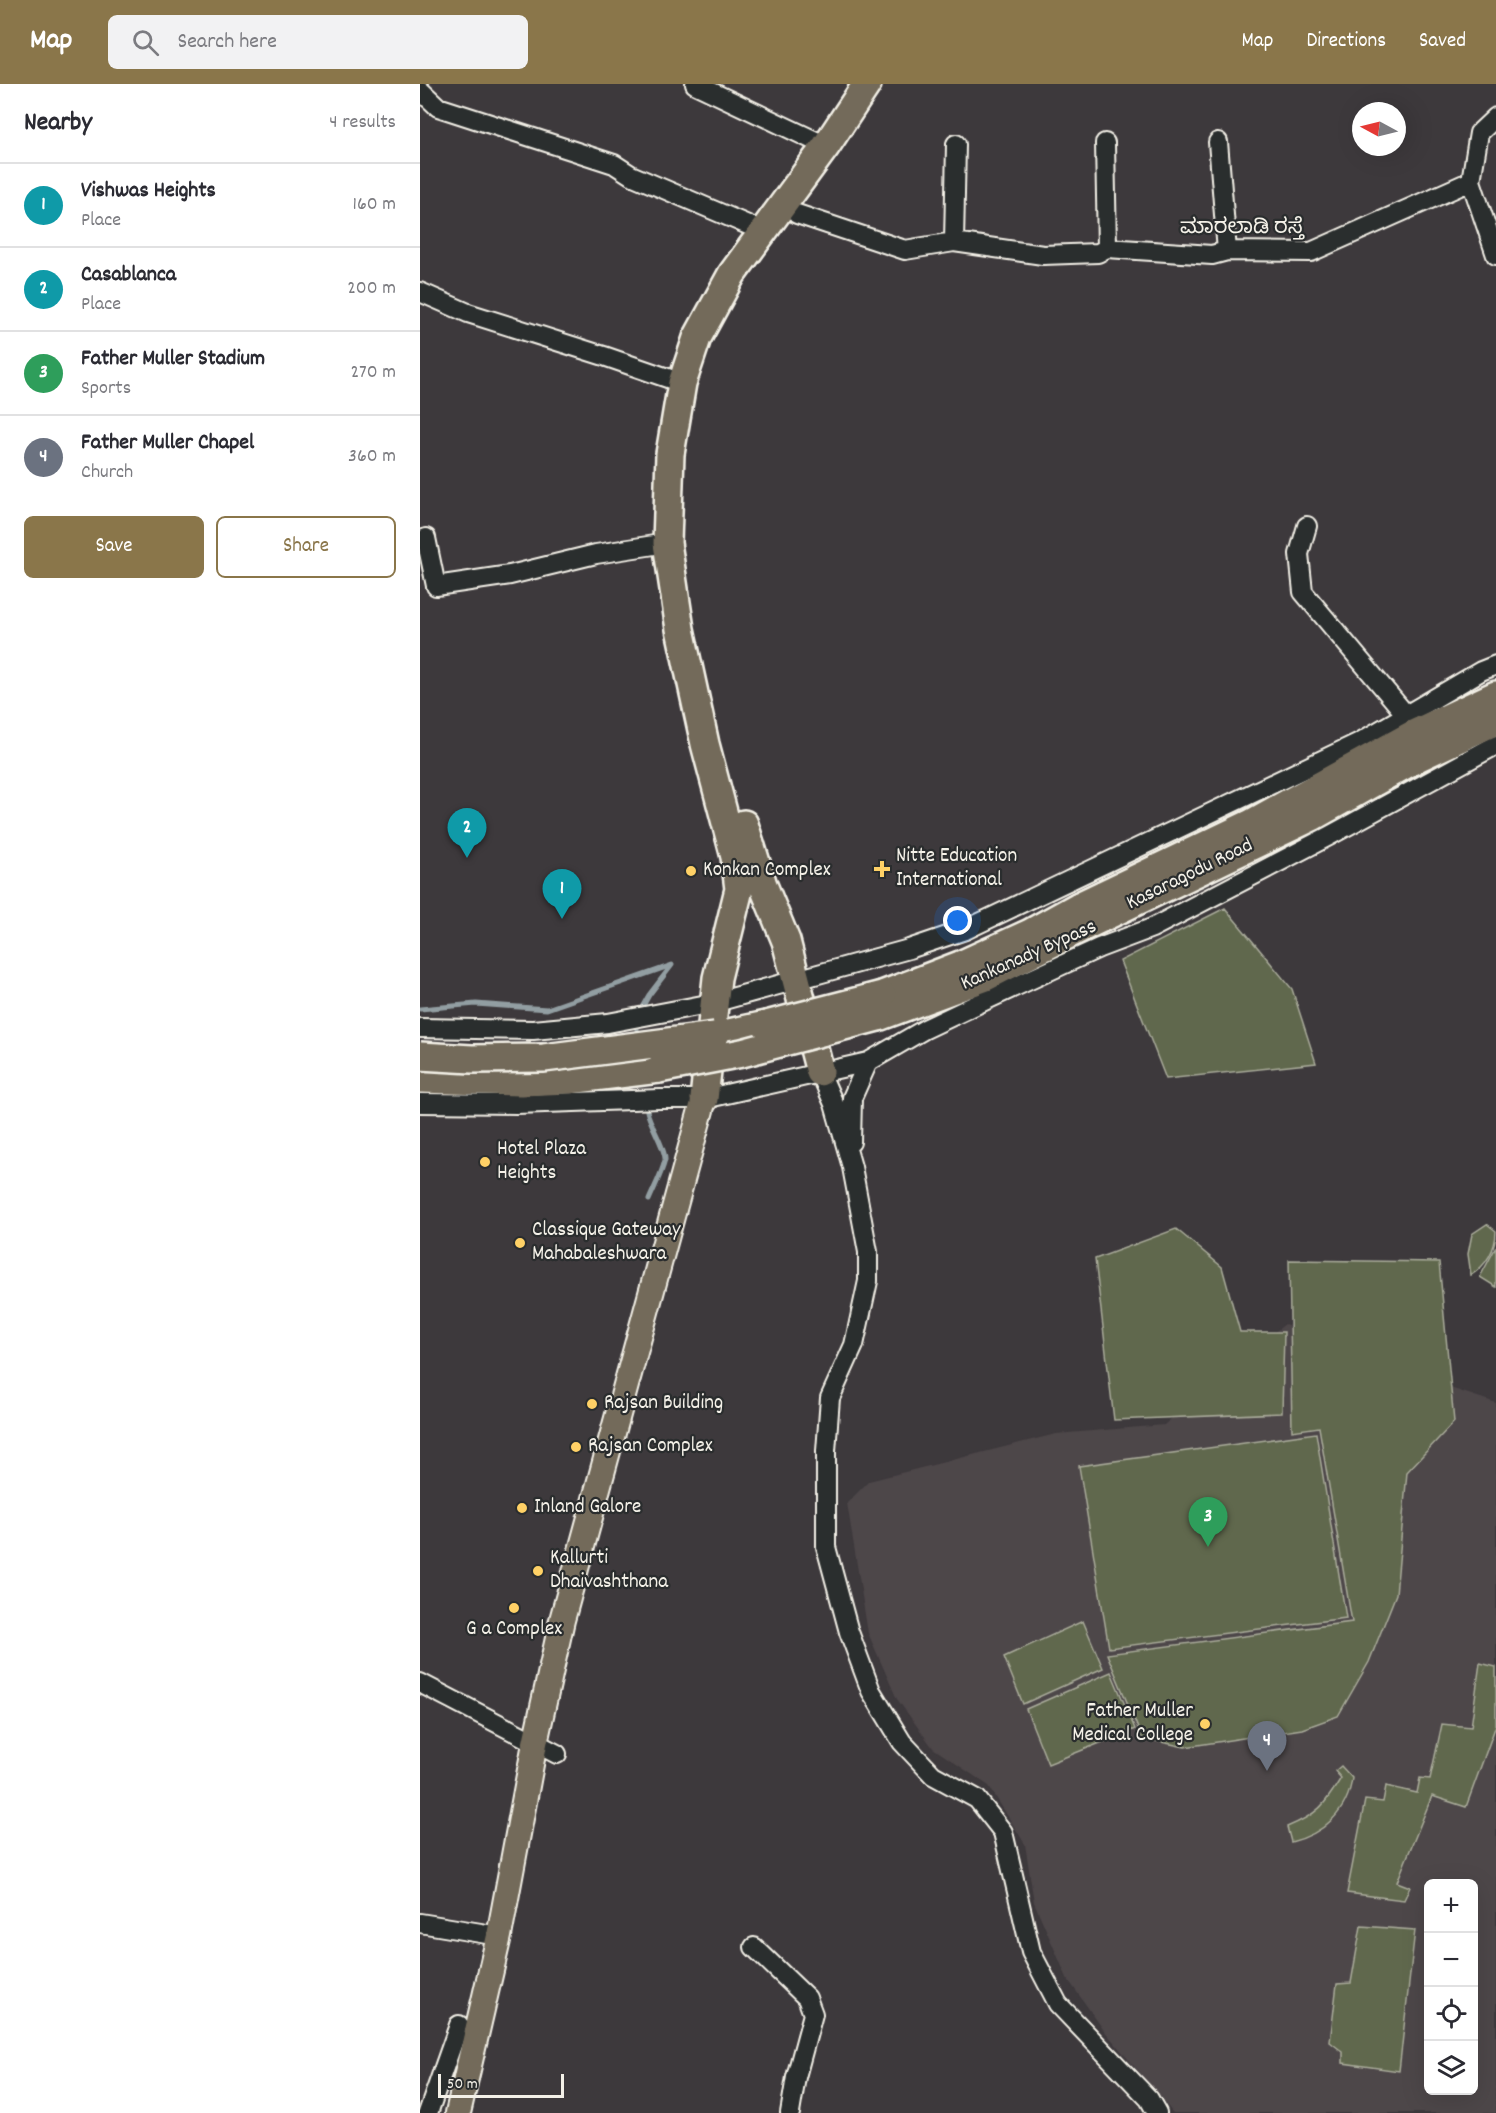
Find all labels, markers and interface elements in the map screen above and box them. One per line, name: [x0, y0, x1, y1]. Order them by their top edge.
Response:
search box: [108, 15, 528, 69]
text: Map: [30, 22, 72, 62]
icon: search: [129, 26, 162, 59]
text: Search here: [177, 27, 277, 58]
text: Map: [1242, 27, 1273, 57]
text: Directions: [1306, 27, 1386, 57]
text: Saved: [1419, 27, 1466, 57]
north arrow: [1352, 102, 1406, 156]
text: Nearby: [24, 105, 92, 142]
text: 4 results: [329, 109, 396, 137]
text: Vishwas Heights: [81, 176, 216, 207]
text: 1: [41, 191, 46, 219]
text: 160 m: [353, 191, 396, 219]
text: Place: [81, 207, 121, 235]
street label: ಮಾರಲಾಡಿ ರಸ್ತೆ: [1180, 214, 1306, 244]
text: Casablanca: [81, 260, 176, 291]
text: 2: [39, 275, 48, 303]
text: 200 m: [347, 275, 396, 303]
text: Place: [81, 291, 121, 319]
text: Father Muller Stadium: [81, 344, 265, 375]
text: 3: [39, 359, 48, 387]
text: 270 m: [350, 359, 396, 387]
text: Sports: [81, 375, 131, 403]
text: Father Muller Chapel: [81, 428, 254, 459]
text: 4: [39, 443, 48, 471]
text: 360 m: [348, 443, 396, 471]
text: Church: [81, 459, 133, 487]
button: Save: [24, 516, 204, 578]
button: Share: [216, 516, 396, 578]
pin: 2: [448, 808, 486, 858]
street label: Kasaragodu Road: [1122, 831, 1258, 919]
place label: Nitte Education International: [896, 842, 1017, 896]
place label: Konkan Complex: [703, 856, 831, 886]
marker: Nitte Education International: [873, 860, 891, 878]
marker: Konkan Complex: [684, 864, 698, 878]
pin: 1: [542, 870, 582, 919]
your location: [943, 906, 972, 935]
street label: Kankanady Bypass: [956, 913, 1102, 999]
place label: Hotel Plaza Heights: [497, 1135, 587, 1189]
marker: Hotel Plaza Heights: [478, 1155, 492, 1169]
place label: Classique Gateway Mahabaleshwara: [532, 1216, 681, 1270]
marker: Classique Gateway Mahabaleshwara: [513, 1236, 527, 1250]
place label: Rajsan Building: [604, 1389, 723, 1419]
marker: Rajsan Building: [585, 1397, 599, 1411]
place label: Rajsan Complex: [588, 1432, 713, 1462]
marker: Rajsan Complex: [569, 1440, 583, 1454]
place label: Inland Galore: [534, 1493, 641, 1523]
pin: 3: [1188, 1498, 1228, 1547]
marker: Inland Galore: [515, 1501, 529, 1515]
place label: Kallurti Dhaivashthana: [550, 1544, 669, 1598]
marker: Kallurti Dhaivashthana: [531, 1564, 545, 1578]
marker: G a Complex: [507, 1601, 521, 1615]
place label: G a Complex: [466, 1615, 562, 1645]
place label: Father Muller Medical College: [1072, 1697, 1193, 1751]
marker: Father Muller Medical College: [1198, 1717, 1212, 1731]
pin: 4: [1248, 1722, 1286, 1771]
map controls: [1424, 1879, 1478, 2095]
button: +: [1424, 1879, 1478, 1933]
button: −: [1424, 1933, 1478, 1987]
button: locate: [1424, 1987, 1478, 2041]
button: layers: [1424, 2041, 1478, 2095]
scale bar: [438, 2071, 564, 2098]
text: 50 m: [447, 2073, 478, 2096]

